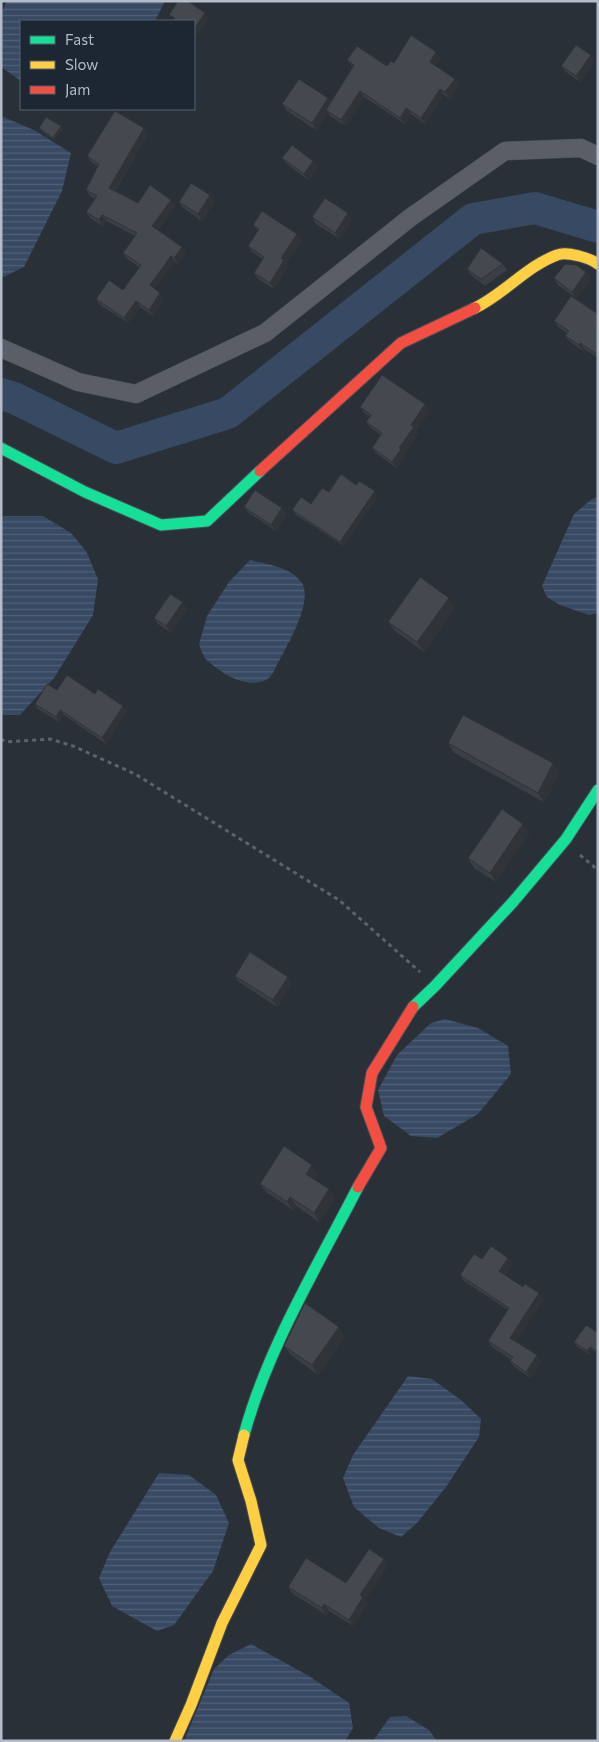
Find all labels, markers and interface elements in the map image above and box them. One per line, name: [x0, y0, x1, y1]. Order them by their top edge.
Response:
legend: [20, 20, 195, 110]
text: Fast: [65, 30, 94, 48]
text: Slow: [65, 55, 98, 73]
text: Jam: [65, 80, 90, 98]

